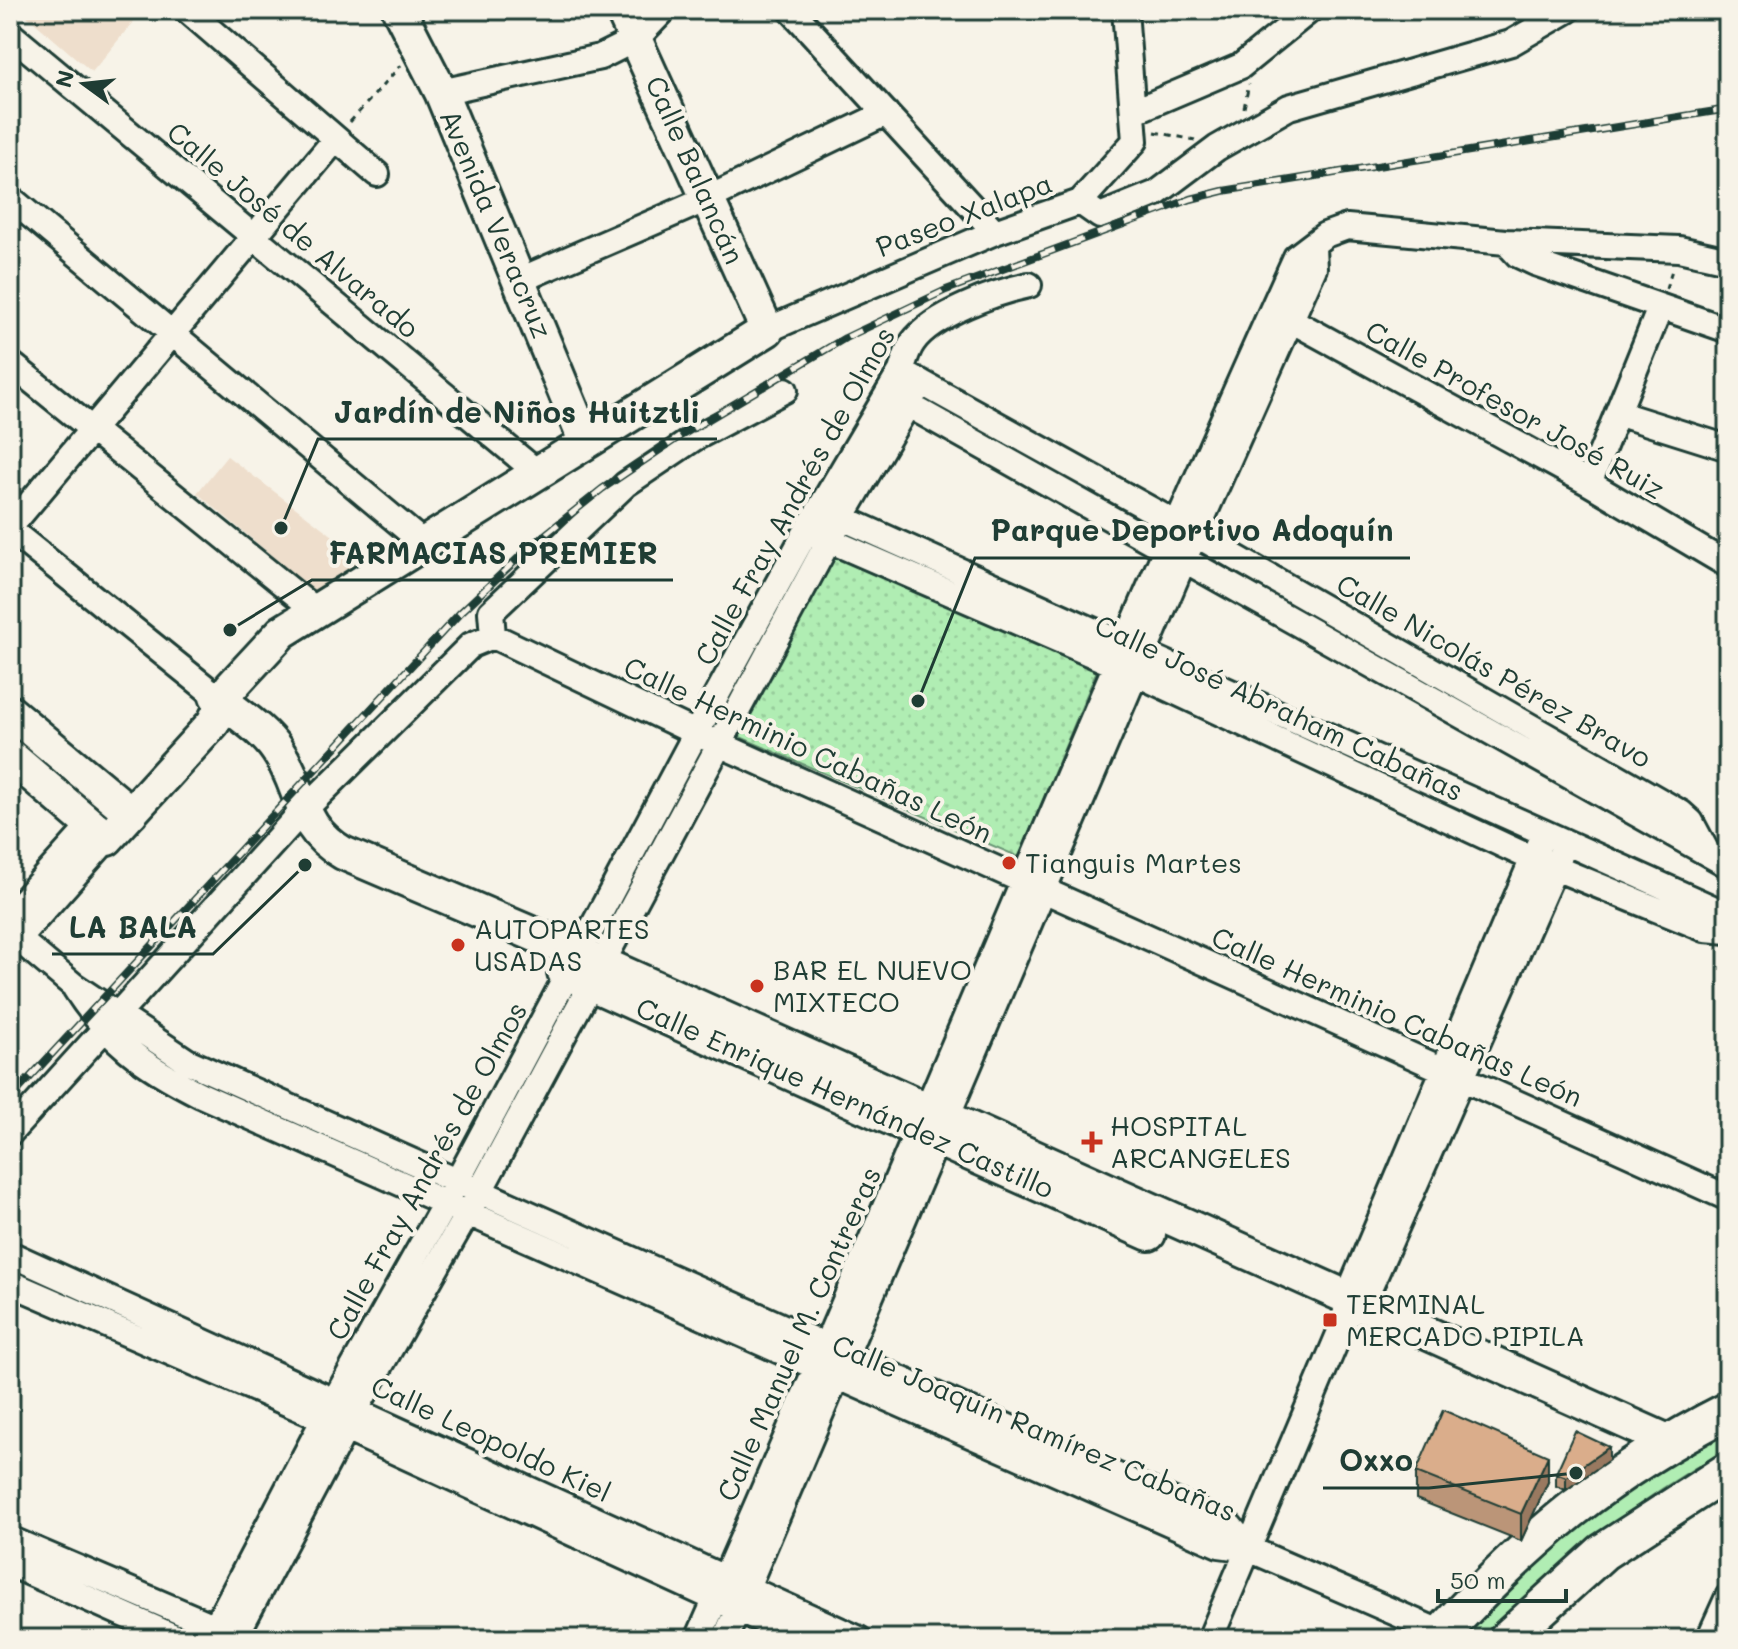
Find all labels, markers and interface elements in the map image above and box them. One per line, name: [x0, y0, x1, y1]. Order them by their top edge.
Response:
north arrow: [44, 44, 124, 124]
text: N: [48, 67, 80, 91]
street label: Calle Balancán: [638, 70, 753, 269]
street label: Avenida Veracruz: [432, 104, 561, 343]
street label: Calle José de Alvarado: [160, 113, 427, 345]
street label: Paseo Xalapa: [870, 164, 1057, 264]
street label: Calle Profesor José Ruiz: [1360, 312, 1671, 506]
street label: Calle Fray Andrés de Olmos: [686, 320, 902, 671]
callout: Jardín de Niños Huitztli: [318, 385, 717, 439]
text: Jardín de Niños Huitztli: [334, 391, 700, 431]
callout: Parque Deportivo Adoquín: [975, 504, 1410, 558]
text: Parque Deportivo Adoquín: [991, 509, 1394, 549]
callout: FARMACIAS PREMIER: [312, 526, 673, 580]
text: FARMACIAS PREMIER: [328, 532, 658, 572]
street label: Calle Nicolás Pérez Bravo: [1331, 565, 1658, 775]
street label: Calle José Abraham Cabañas: [1090, 606, 1469, 808]
street label: Calle Herminio Cabañas León: [619, 648, 998, 850]
place label: Tianguis Martes: [1025, 844, 1242, 880]
marker: Tianguis Martes: [1000, 854, 1018, 872]
callout: LA BALA: [52, 900, 213, 954]
text: LA BALA: [69, 906, 197, 946]
place label: AUTOPARTES USADAS: [474, 910, 649, 978]
street label: Calle Herminio Cabañas León: [1206, 918, 1588, 1114]
marker: AUTOPARTES USADAS: [449, 936, 467, 954]
place label: BAR EL NUEVO MIXTECO: [773, 951, 972, 1019]
marker: BAR EL NUEVO MIXTECO: [748, 977, 766, 995]
street label: Calle Enrique Hernández Castillo: [631, 988, 1060, 1206]
street label: Calle Fray Andrés de Olmos: [318, 995, 534, 1346]
place label: HOSPITAL ARCANGELES: [1110, 1107, 1291, 1175]
marker: HOSPITAL ARCANGELES: [1081, 1131, 1103, 1153]
street label: Calle Manuel M. Contreras: [708, 1161, 888, 1506]
place label: TERMINAL MERCADO PIPILA: [1346, 1285, 1585, 1353]
marker: TERMINAL MERCADO PIPILA: [1321, 1311, 1339, 1329]
street label: Calle Joaquín Ramírez Cabañas: [827, 1325, 1242, 1529]
street label: Calle Leopoldo Kiel: [366, 1367, 617, 1509]
callout: Oxxo: [1323, 1434, 1429, 1488]
text: Oxxo: [1339, 1439, 1413, 1479]
scale bar: [1438, 1553, 1566, 1603]
text: 50 m: [1450, 1564, 1506, 1595]

